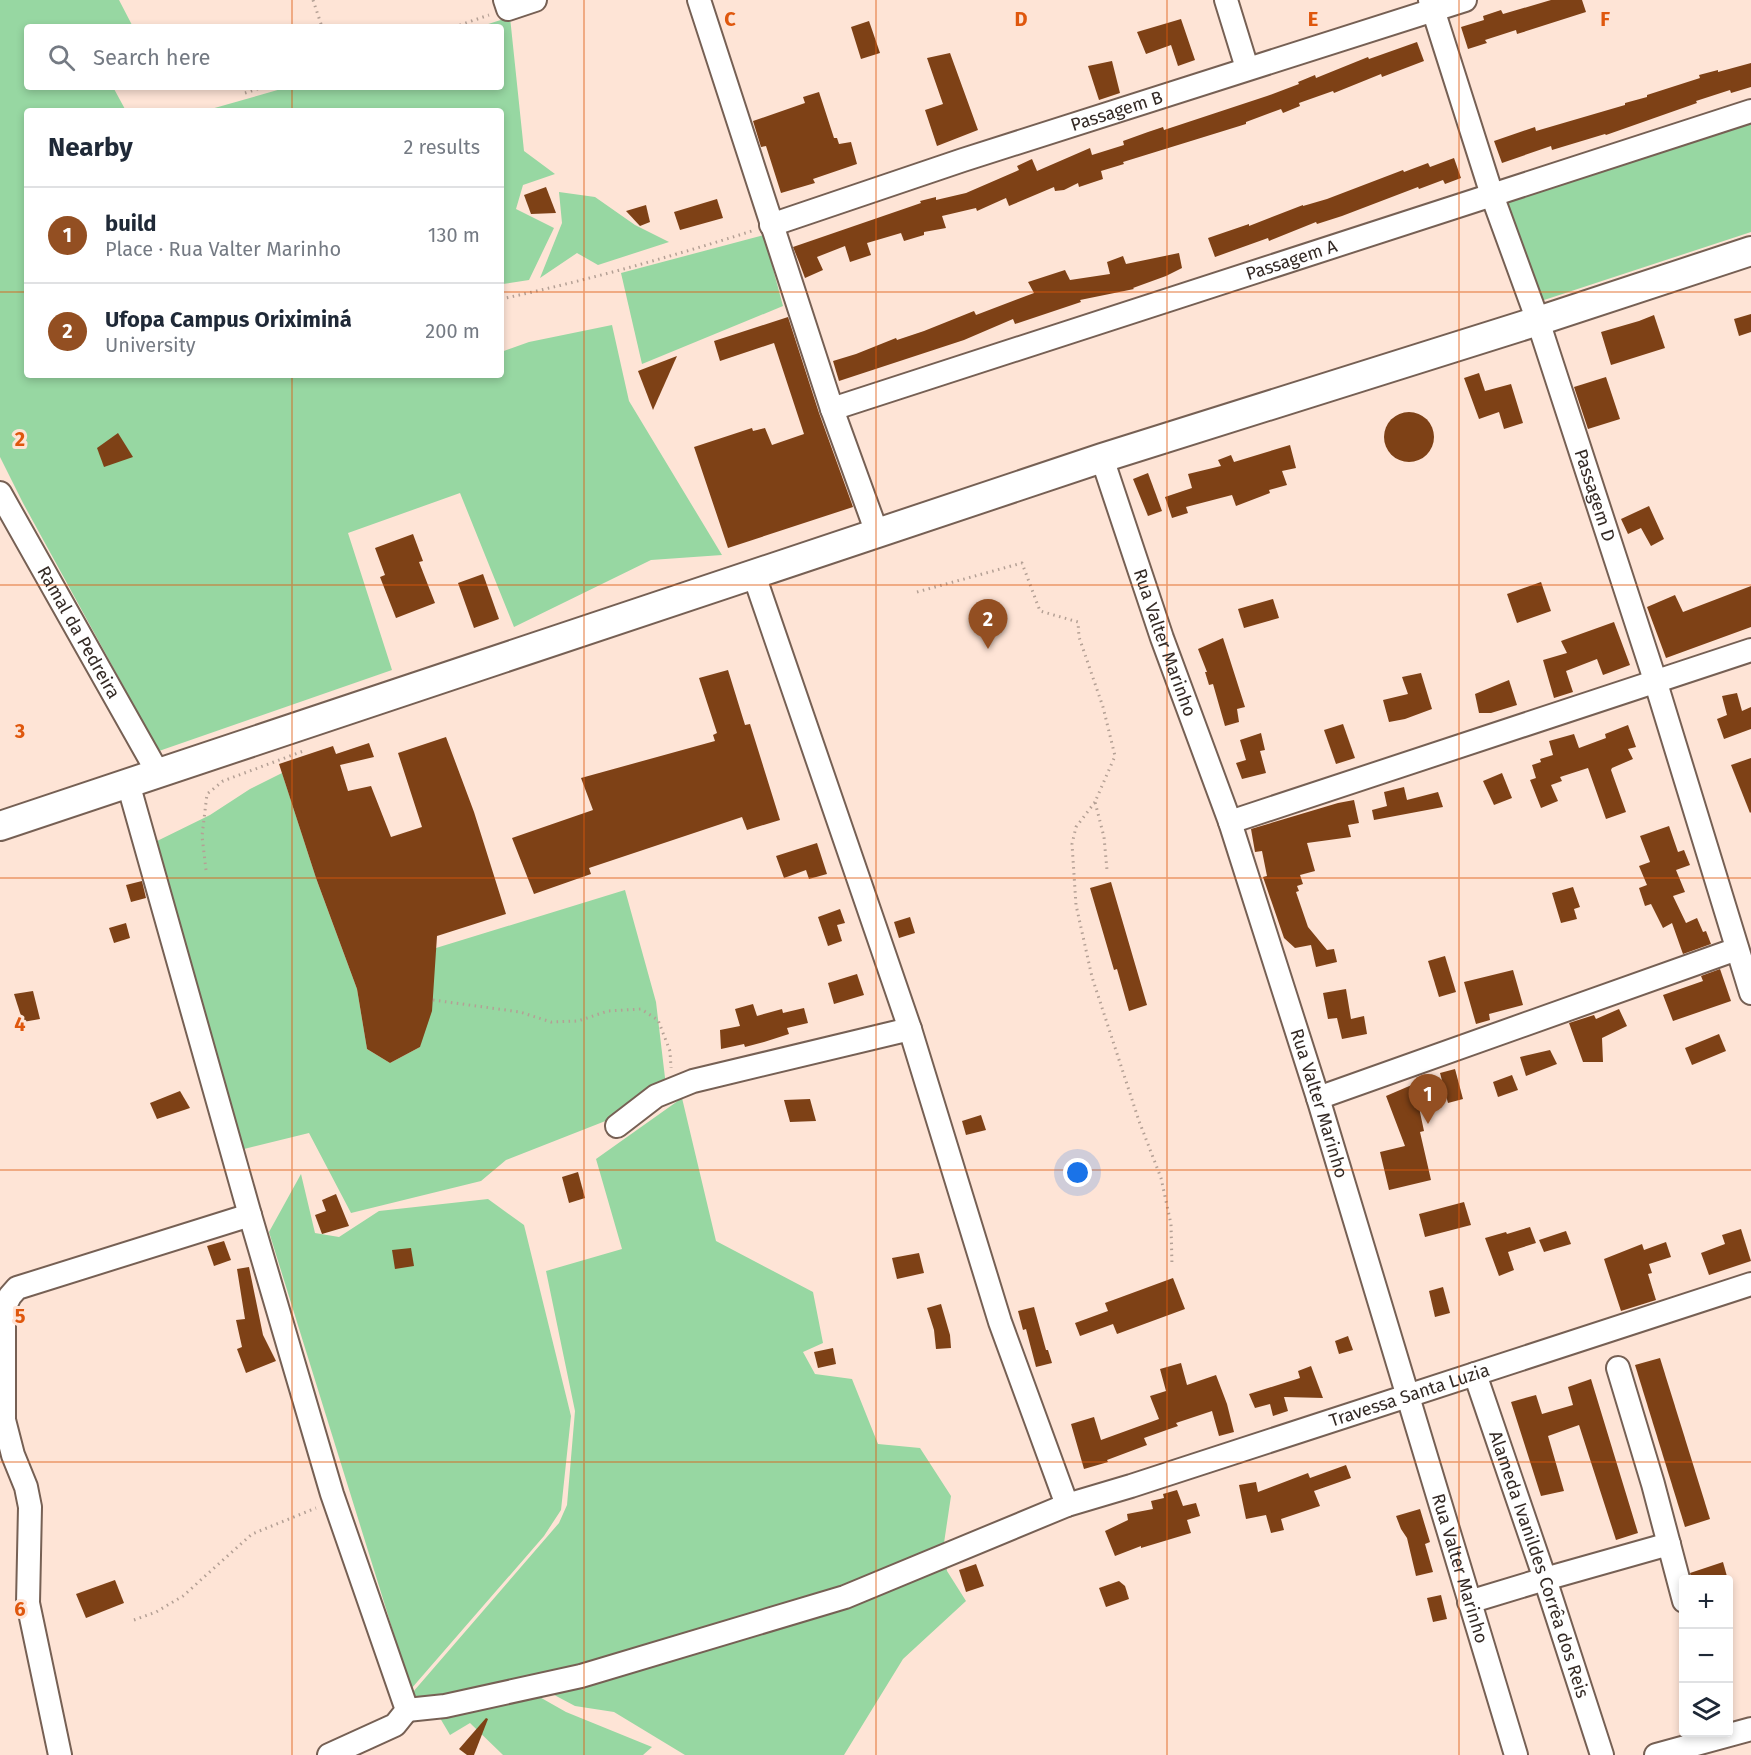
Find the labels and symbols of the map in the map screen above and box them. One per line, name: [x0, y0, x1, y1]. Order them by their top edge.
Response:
text: C: [724, 7, 736, 31]
text: D: [1014, 7, 1028, 31]
text: E: [1308, 7, 1318, 31]
text: F: [1600, 7, 1610, 31]
street label: Passagem B: [1068, 86, 1165, 136]
street label: Passagem A: [1243, 235, 1340, 285]
text: 2: [15, 427, 25, 451]
street label: Passagem D: [1569, 446, 1620, 544]
street label: Ramal da Pedreira: [32, 562, 125, 703]
street label: Rua Valter Marinho: [1129, 566, 1201, 720]
pin: 2: [968, 600, 1008, 649]
text: 3: [14, 719, 25, 743]
text: 4: [14, 1012, 26, 1036]
street label: Rua Valter Marinho: [1286, 1026, 1353, 1181]
pin: 1: [1408, 1074, 1448, 1124]
your location: [1063, 1158, 1092, 1187]
text: 5: [15, 1304, 26, 1328]
street label: Travessa Santa Luzia: [1327, 1359, 1492, 1432]
street label: Alameda Ivanildes Corrêa dos Reis: [1484, 1428, 1594, 1701]
street label: Rua Valter Marinho: [1427, 1491, 1493, 1646]
text: 6: [14, 1597, 26, 1621]

